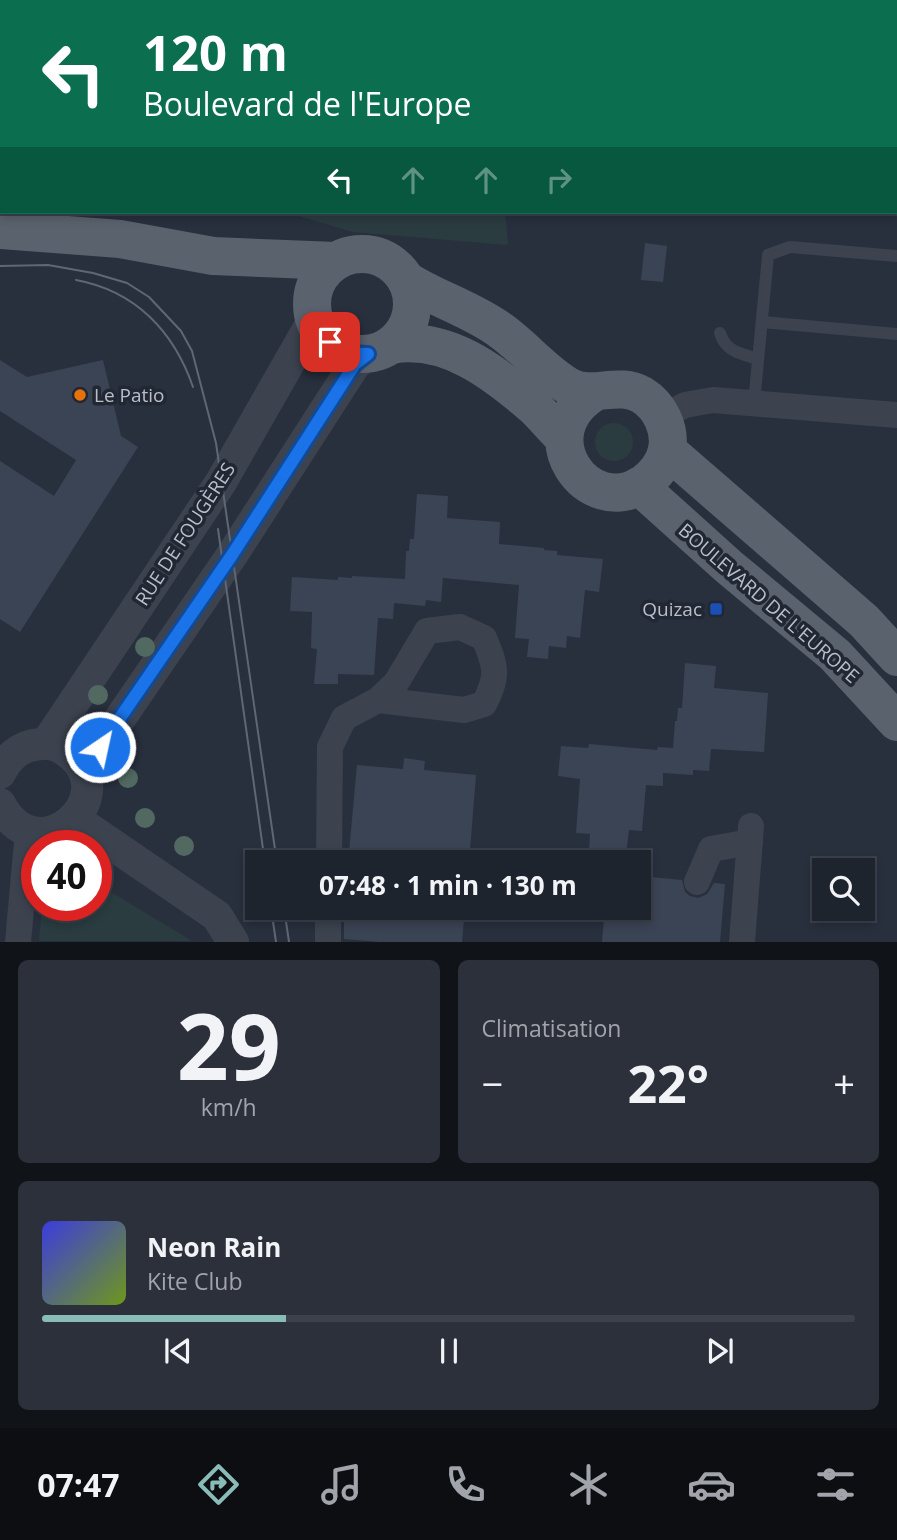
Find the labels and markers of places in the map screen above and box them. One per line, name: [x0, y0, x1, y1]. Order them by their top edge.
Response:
pin: [300, 312, 360, 372]
place label: Le Patio: [94, 382, 165, 408]
marker: Le Patio: [72, 387, 88, 403]
place label: Quizac: [642, 596, 702, 622]
marker: Quizac: [708, 601, 724, 617]

